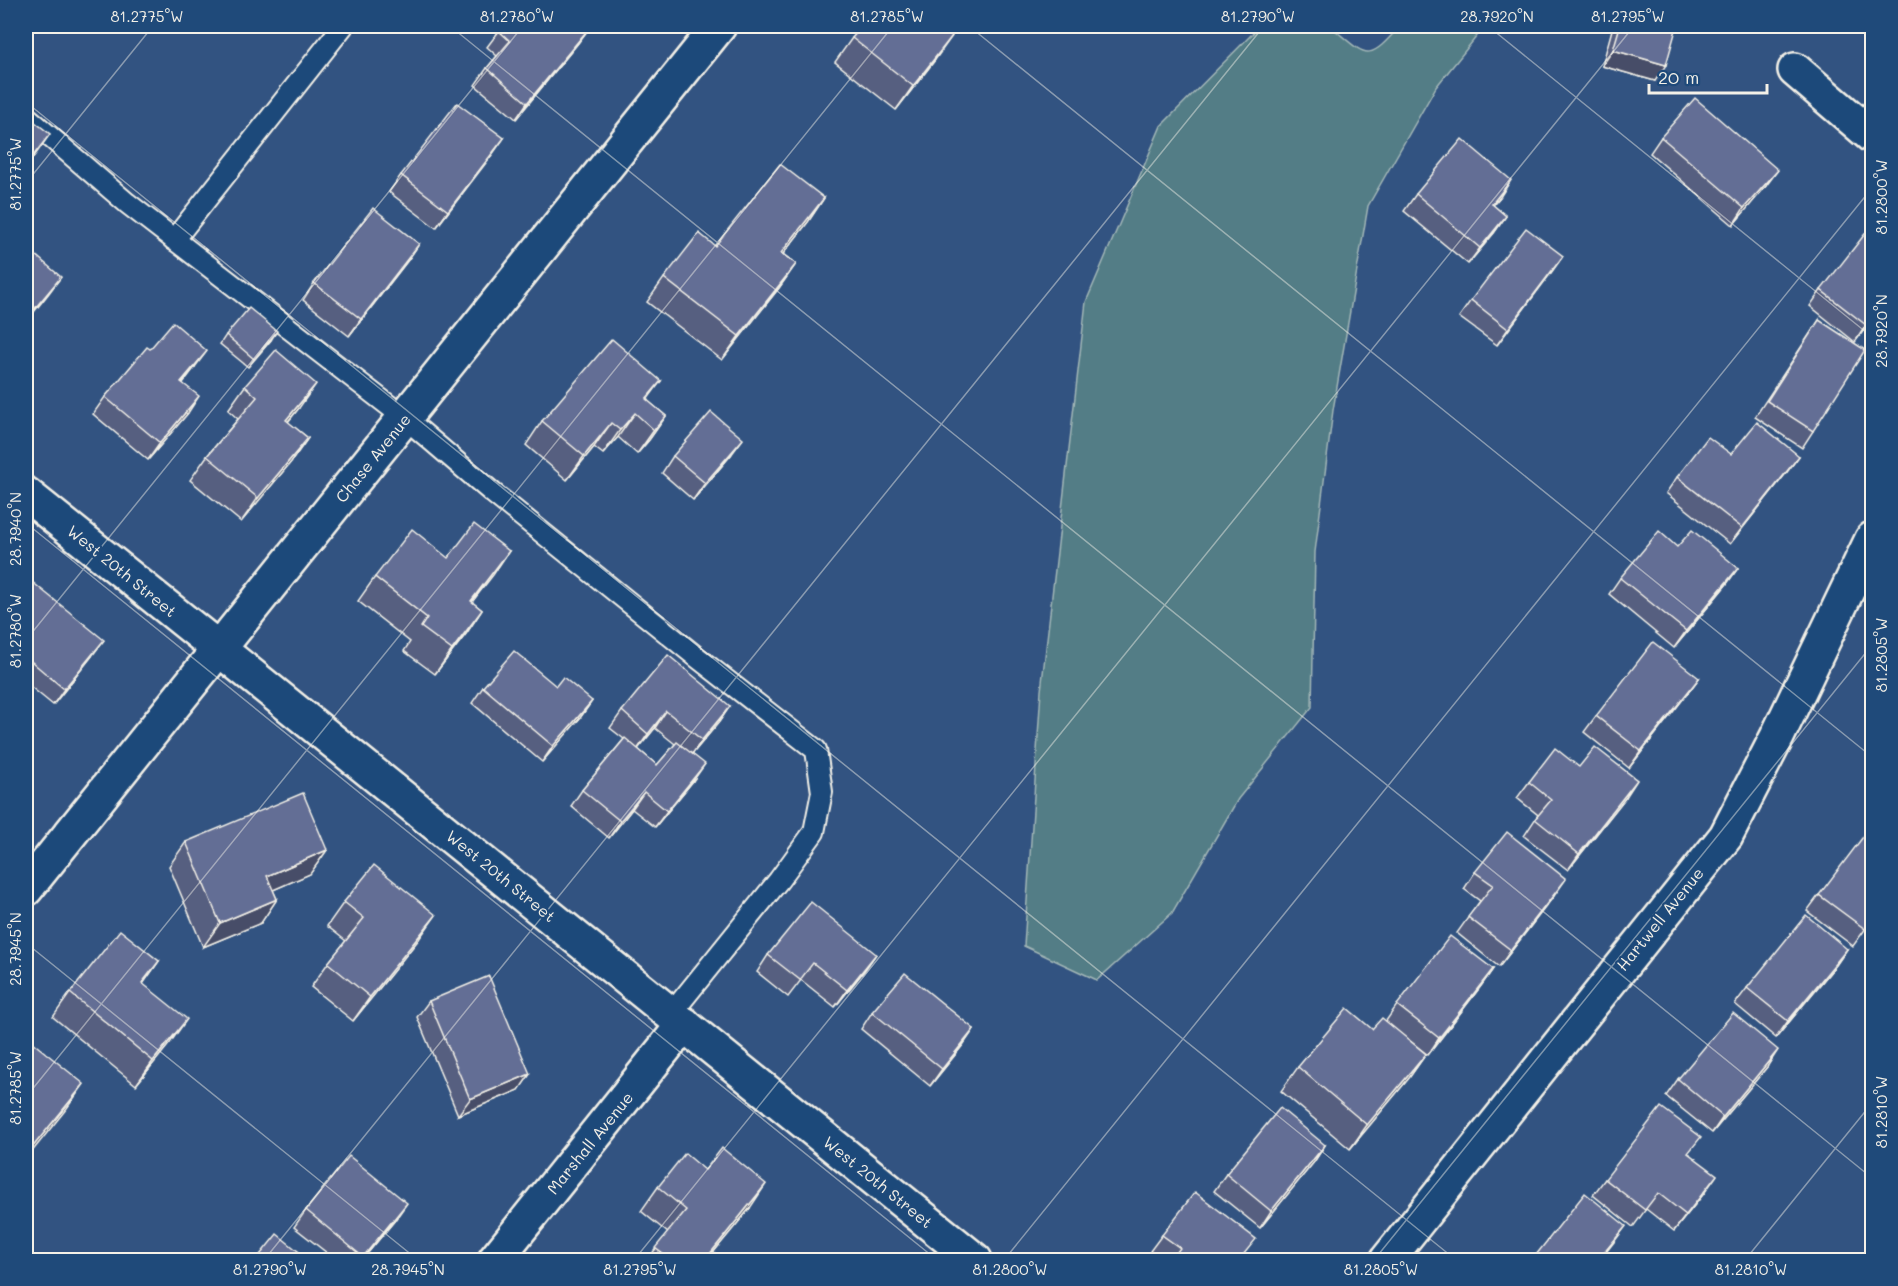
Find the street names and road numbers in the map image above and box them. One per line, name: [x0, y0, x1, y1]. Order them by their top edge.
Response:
street label: Chase Avenue: [330, 409, 415, 506]
street label: West 20th Street: [63, 520, 181, 621]
street label: West 20th Street: [442, 825, 560, 926]
street label: Hartwell Avenue: [1611, 863, 1708, 975]
street label: Marshall Avenue: [542, 1087, 637, 1198]
street label: West 20th Street: [819, 1131, 937, 1232]

